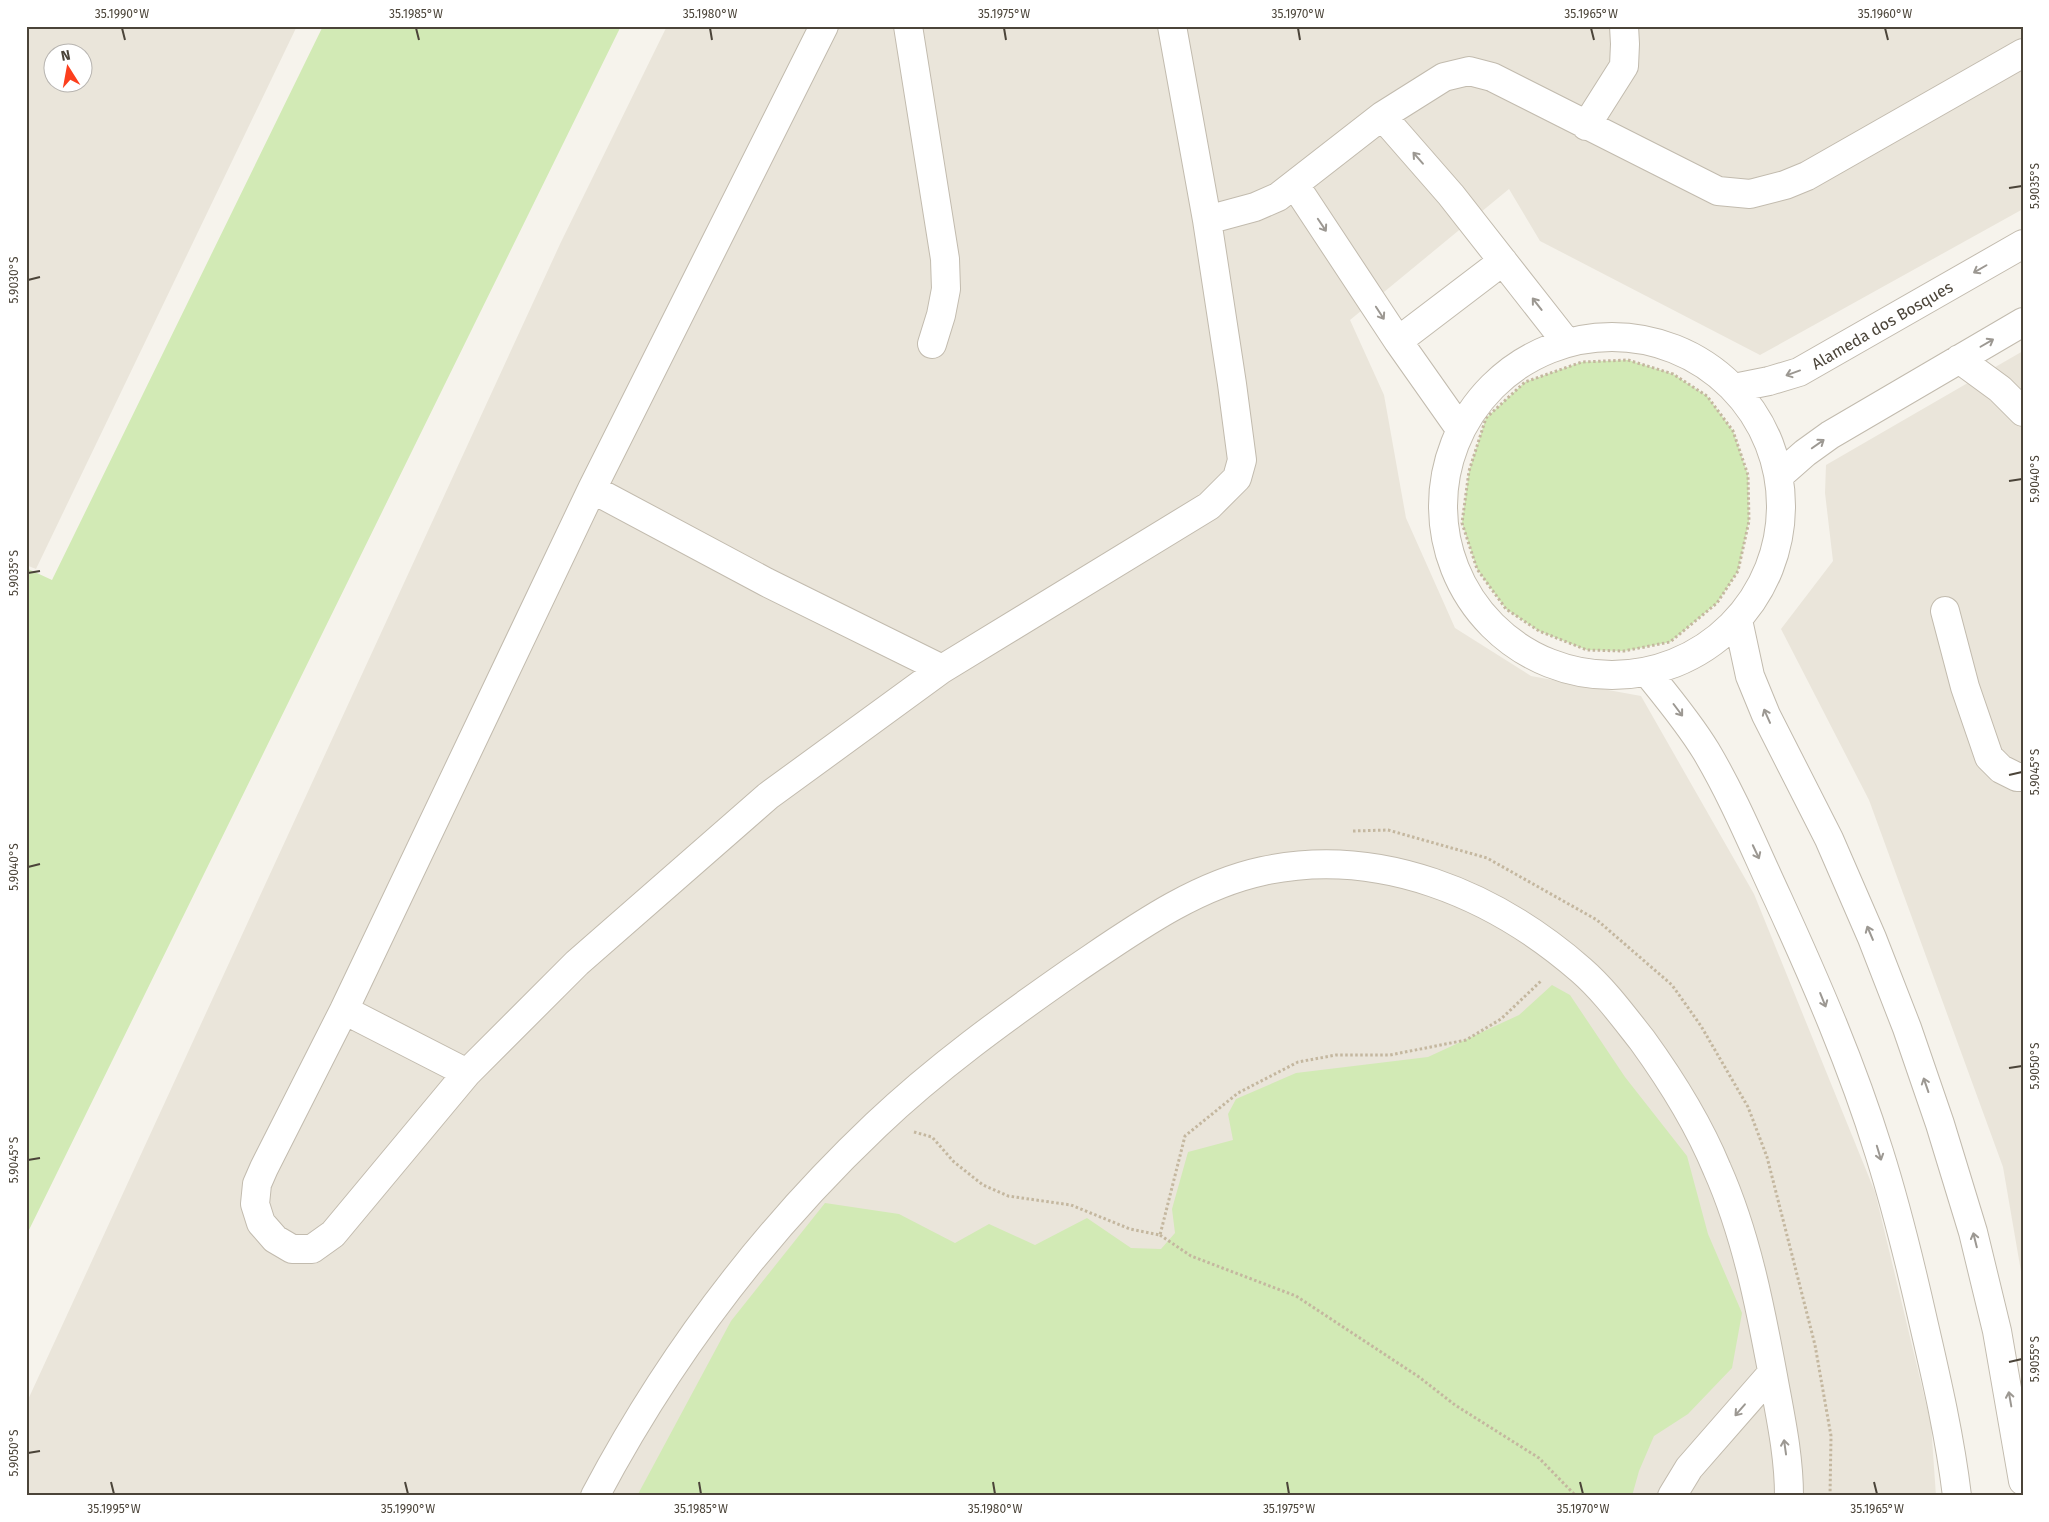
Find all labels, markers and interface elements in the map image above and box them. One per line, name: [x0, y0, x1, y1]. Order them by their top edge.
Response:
text: 35.1990°W: [95, 7, 149, 21]
text: 35.1985°W: [389, 7, 443, 21]
text: 35.1980°W: [683, 7, 737, 21]
text: 35.1975°W: [978, 7, 1030, 21]
text: 35.1970°W: [1271, 7, 1325, 21]
text: 35.1965°W: [1564, 7, 1618, 21]
text: 35.1960°W: [1858, 7, 1912, 21]
north arrow: [42, 42, 92, 92]
text: N: [59, 46, 72, 65]
one-way arrow: [1413, 151, 1424, 164]
text: 5.9035°S: [2028, 162, 2042, 209]
one-way arrow: [1318, 218, 1328, 232]
text: 5.9030°S: [7, 256, 21, 303]
one-way arrow: [1974, 264, 1988, 274]
street label: Alameda dos Bosques: [1808, 277, 1956, 374]
one-way arrow: [1532, 298, 1543, 311]
one-way arrow: [1375, 306, 1385, 320]
one-way arrow: [1980, 337, 1994, 347]
one-way arrow: [1786, 369, 1801, 378]
one-way arrow: [1810, 439, 1824, 449]
text: 5.9040°S: [2028, 455, 2042, 503]
text: 5.9035°S: [7, 549, 21, 596]
one-way arrow: [1673, 703, 1683, 717]
one-way arrow: [1761, 709, 1771, 724]
text: 5.9045°S: [2028, 748, 2042, 795]
text: 5.9040°S: [7, 843, 21, 891]
one-way arrow: [1752, 844, 1762, 859]
one-way arrow: [1864, 926, 1874, 941]
one-way arrow: [1818, 992, 1828, 1007]
text: 5.9050°S: [2028, 1042, 2042, 1090]
one-way arrow: [1921, 1077, 1931, 1093]
text: 5.9045°S: [7, 1136, 21, 1183]
one-way arrow: [1874, 1144, 1884, 1160]
one-way arrow: [1970, 1232, 1979, 1248]
text: 5.9055°S: [2028, 1335, 2042, 1382]
one-way arrow: [2004, 1391, 2014, 1407]
one-way arrow: [1735, 1403, 1746, 1416]
text: 5.9050°S: [7, 1429, 21, 1477]
one-way arrow: [1780, 1440, 1790, 1456]
text: 35.1995°W: [87, 1502, 141, 1516]
text: 35.1990°W: [381, 1502, 435, 1516]
text: 35.1985°W: [674, 1502, 728, 1516]
text: 35.1980°W: [968, 1502, 1022, 1516]
text: 35.1975°W: [1263, 1502, 1315, 1516]
text: 35.1970°W: [1556, 1502, 1610, 1516]
text: 35.1965°W: [1850, 1502, 1904, 1516]

